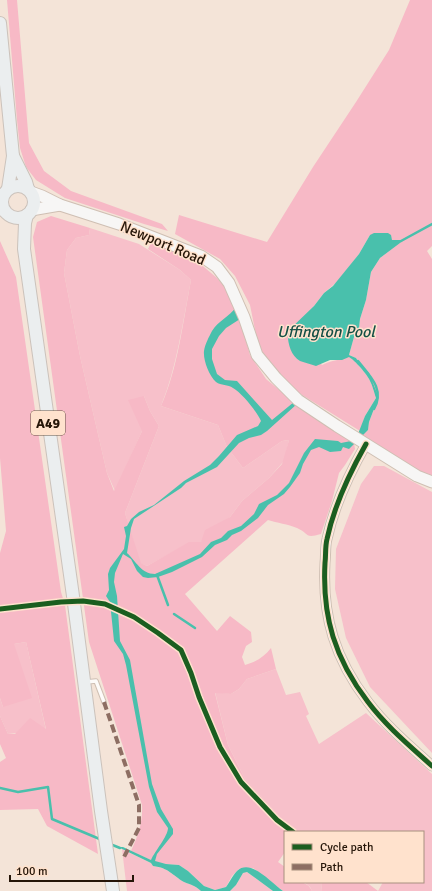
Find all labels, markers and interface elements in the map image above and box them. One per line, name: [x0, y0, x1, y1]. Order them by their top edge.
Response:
street label: Newport Road: [118, 217, 208, 269]
water label: Uffington Pool: [277, 322, 376, 342]
road number: A49: [31, 411, 65, 435]
legend: [284, 831, 424, 883]
text: Cycle path: [320, 840, 373, 855]
scale bar: [10, 857, 133, 883]
text: Path: [320, 860, 343, 875]
text: 100 m: [16, 864, 48, 879]

